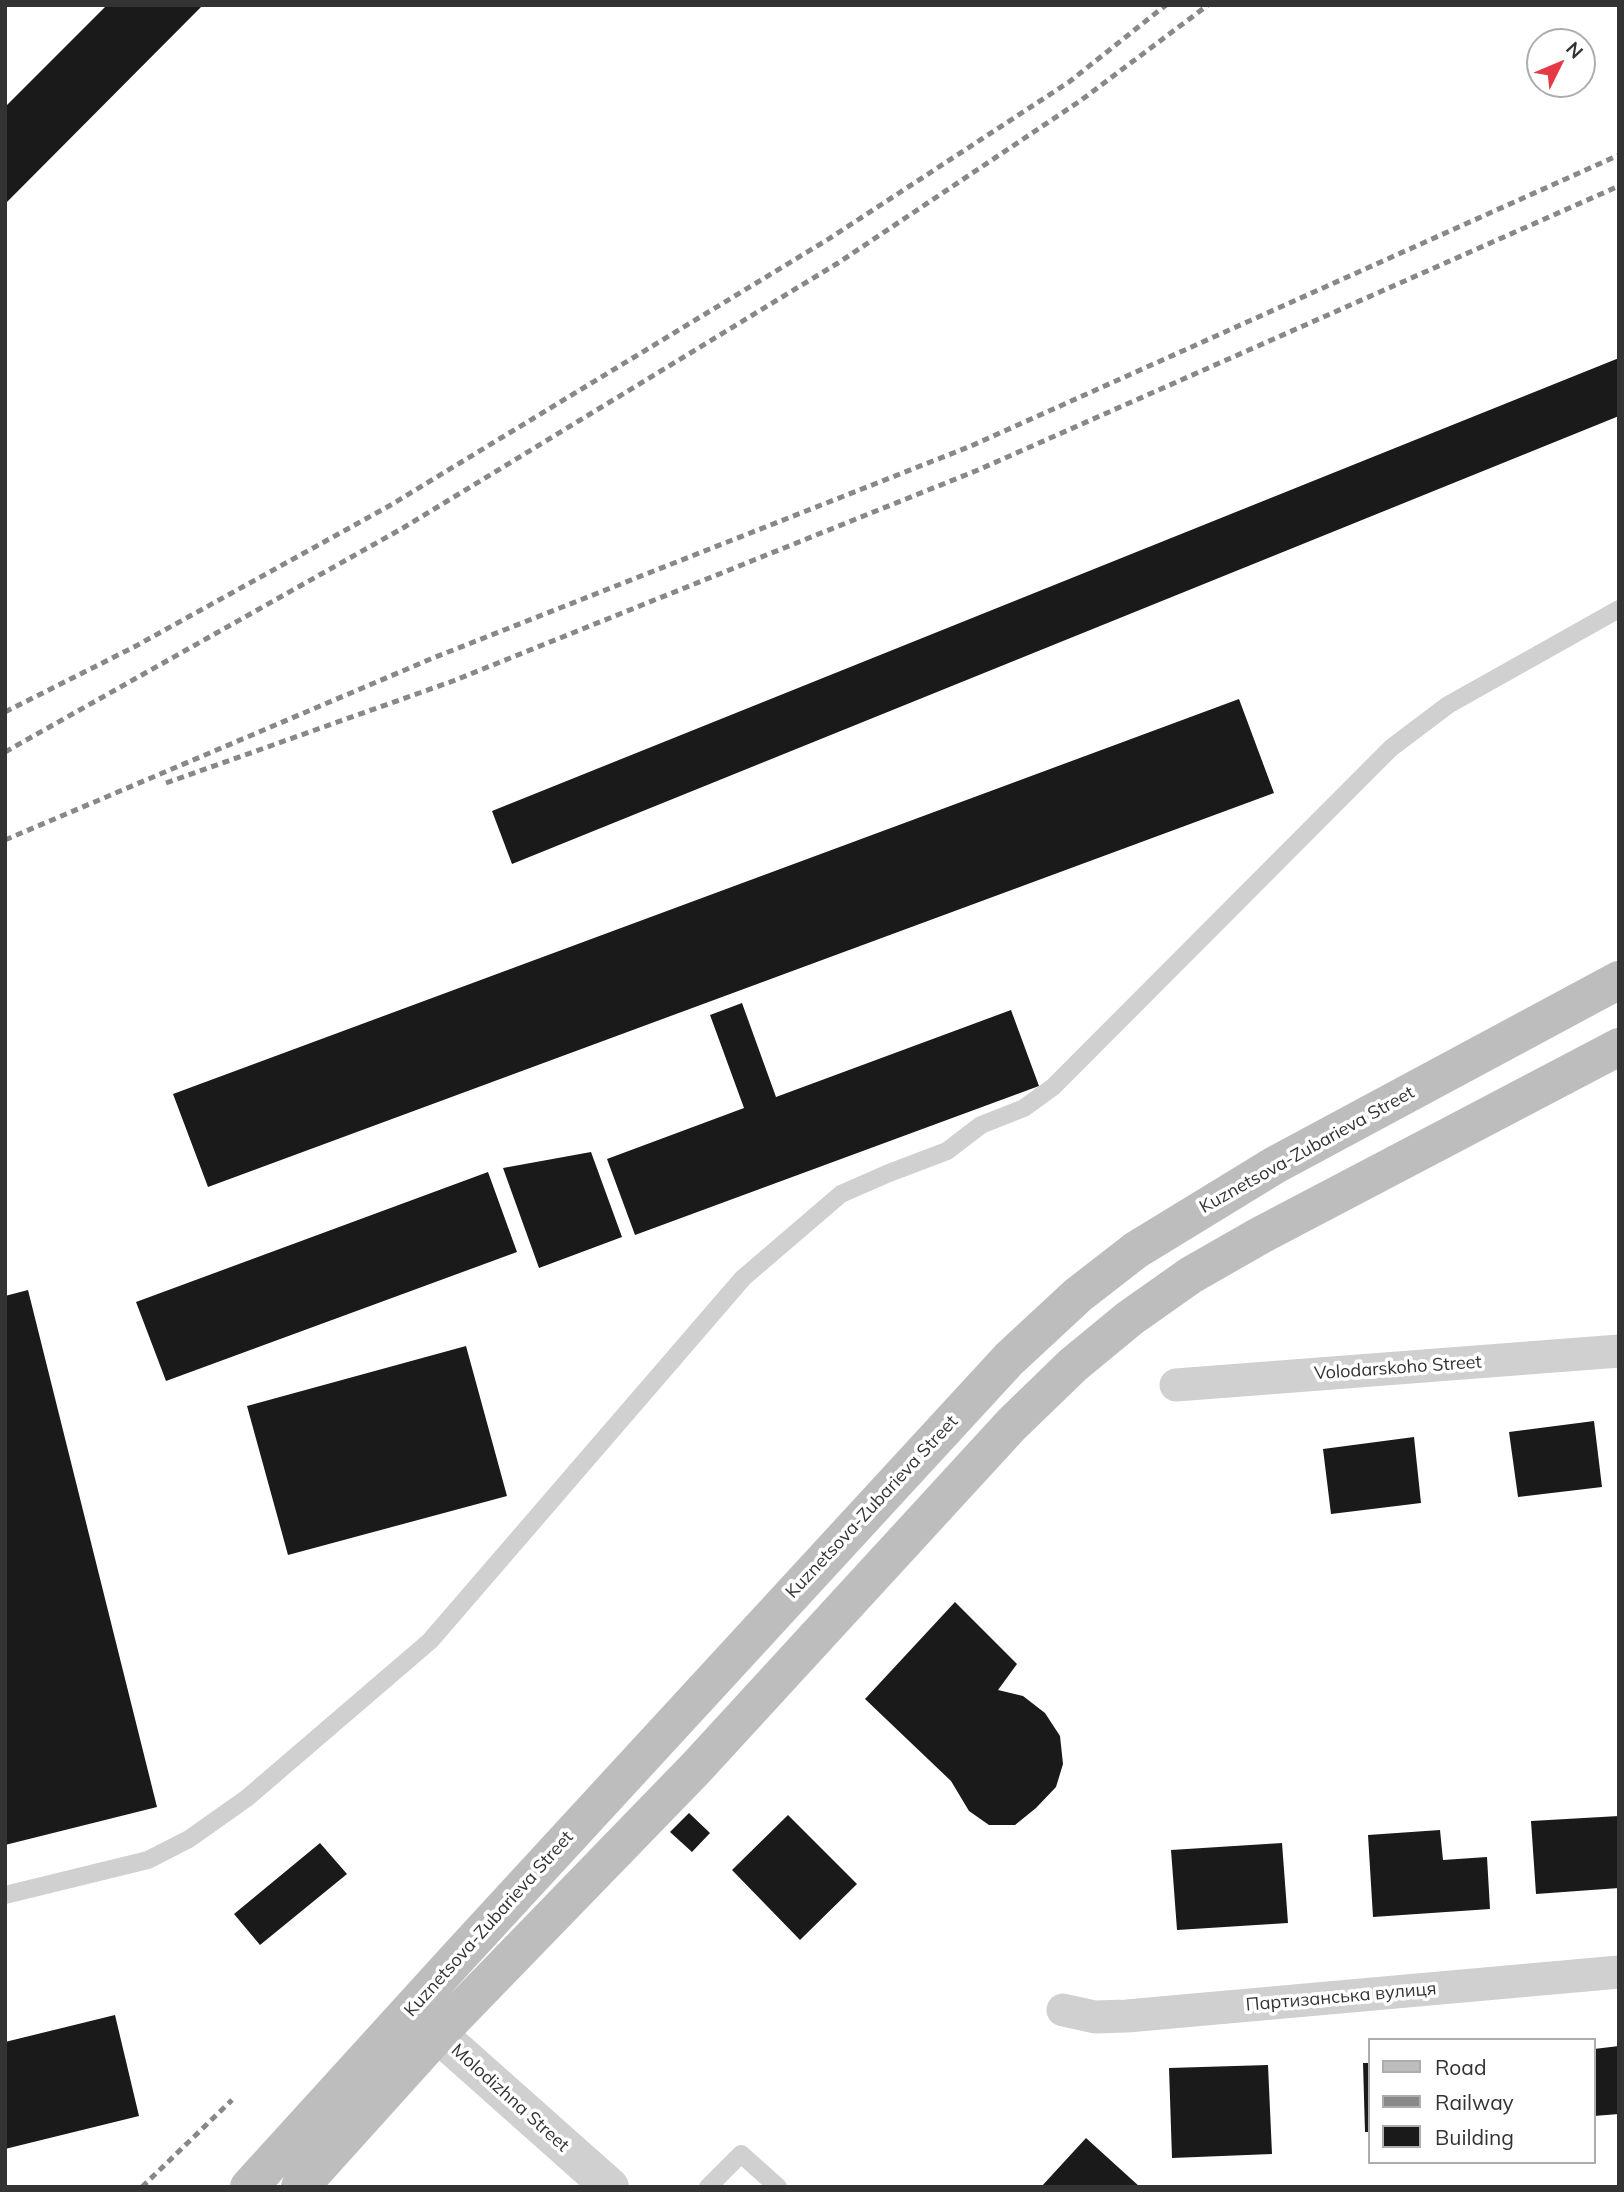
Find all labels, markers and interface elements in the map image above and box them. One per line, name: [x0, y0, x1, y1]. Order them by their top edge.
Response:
north arrow: [1526, 28, 1596, 98]
text: N: [1561, 37, 1589, 63]
street label: Kuznetsova-Zubarieva Street: [1196, 1082, 1418, 1218]
street label: Volodarskoho Street: [1313, 1351, 1483, 1385]
street label: Kuznetsova-Zubarieva Street: [782, 1411, 962, 1603]
street label: Kuznetsova-Zubarieva Street: [400, 1827, 578, 2021]
street label: Партизанська вулиця: [1245, 1978, 1437, 2016]
legend: [1368, 2038, 1596, 2164]
street label: Molodizhna Street: [447, 2039, 573, 2157]
text: Road: [1435, 2054, 1486, 2080]
text: Railway: [1435, 2089, 1514, 2115]
text: Building: [1435, 2124, 1514, 2150]

